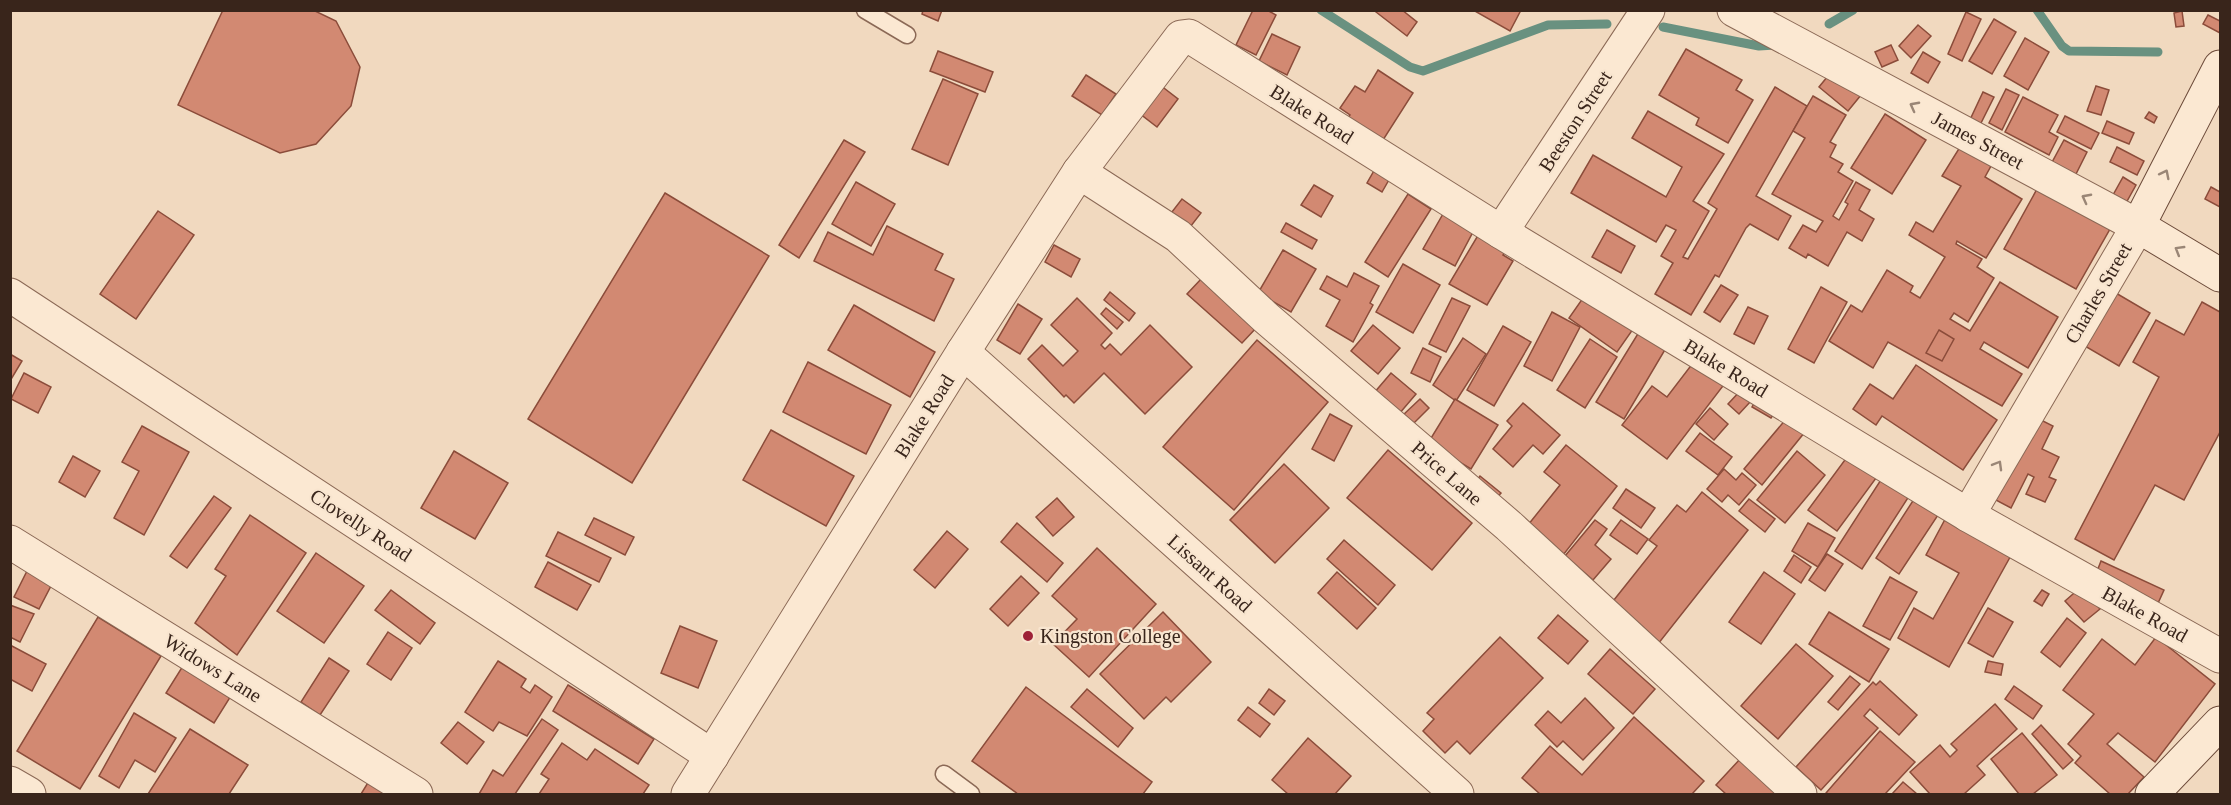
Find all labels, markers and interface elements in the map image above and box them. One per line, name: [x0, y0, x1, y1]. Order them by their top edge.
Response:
street label: Beeston Street: [1534, 66, 1616, 176]
street label: Blake Road: [1266, 80, 1358, 148]
one-way arrow: [1910, 102, 1921, 113]
street label: James Street: [1928, 107, 2028, 174]
one-way arrow: [2158, 169, 2169, 180]
one-way arrow: [2082, 194, 2093, 205]
street label: Charles Street: [2060, 238, 2136, 347]
one-way arrow: [2175, 246, 2185, 258]
street label: Blake Road: [1680, 334, 1772, 402]
street label: Blake Road: [890, 370, 958, 462]
street label: Price Lane: [1407, 436, 1487, 510]
one-way arrow: [1990, 461, 2002, 471]
street label: Clovelly Road: [306, 484, 416, 567]
street label: Lissant Road: [1164, 530, 1256, 616]
street label: Blake Road: [2099, 582, 2191, 646]
place label: Kingston College: [1040, 625, 1181, 648]
street label: Widows Lane: [160, 629, 266, 707]
marker: Kingston College: [1021, 629, 1035, 643]

